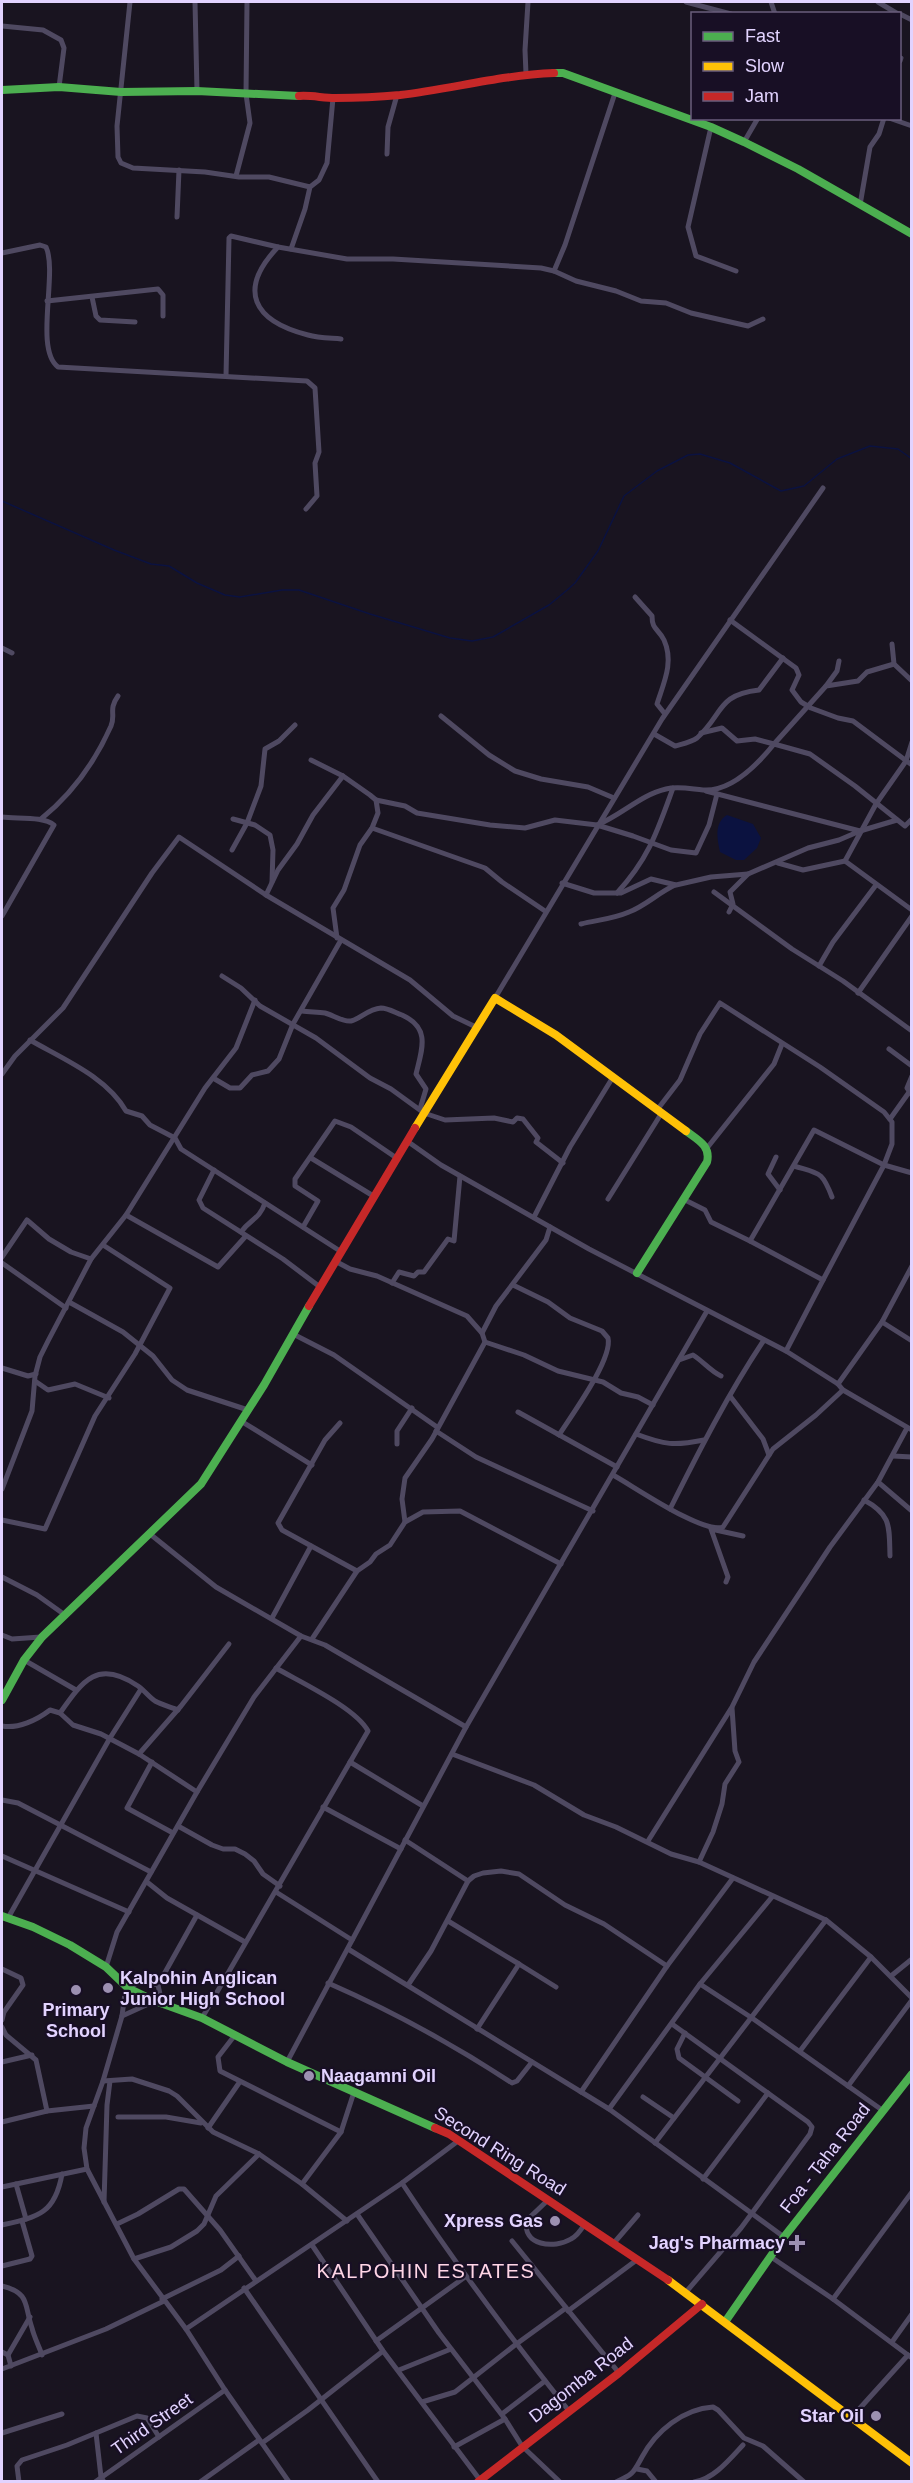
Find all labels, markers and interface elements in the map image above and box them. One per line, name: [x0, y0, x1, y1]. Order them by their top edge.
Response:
legend: [691, 12, 901, 120]
text: Fast: [745, 26, 780, 46]
text: Slow: [745, 56, 785, 76]
text: Jam: [745, 86, 779, 106]
place label: Kalpohin Anglican Junior High School: [120, 1968, 285, 2009]
marker: Kalpohin Anglican Junior High School: [101, 1981, 115, 1995]
marker: Primary School: [69, 1983, 83, 1997]
place label: Primary School: [42, 2000, 110, 2041]
place label: Naagamni Oil: [321, 2066, 436, 2086]
marker: Naagamni Oil: [302, 2069, 316, 2083]
street label: Foa - Taha Road: [776, 2099, 874, 2217]
street label: Second Ring Road: [431, 2102, 569, 2200]
place label: Xpress Gas: [444, 2211, 543, 2231]
marker: Xpress Gas: [548, 2214, 562, 2228]
place label: Jag's Pharmacy: [649, 2233, 785, 2253]
marker: Jag's Pharmacy: [790, 2236, 804, 2250]
district label: KALPOHIN ESTATES: [317, 2260, 535, 2282]
street label: Dagomba Road: [525, 2333, 637, 2427]
street label: Third Street: [108, 2389, 196, 2459]
place label: Star Oil: [800, 2406, 864, 2426]
marker: Star Oil: [869, 2409, 883, 2423]

